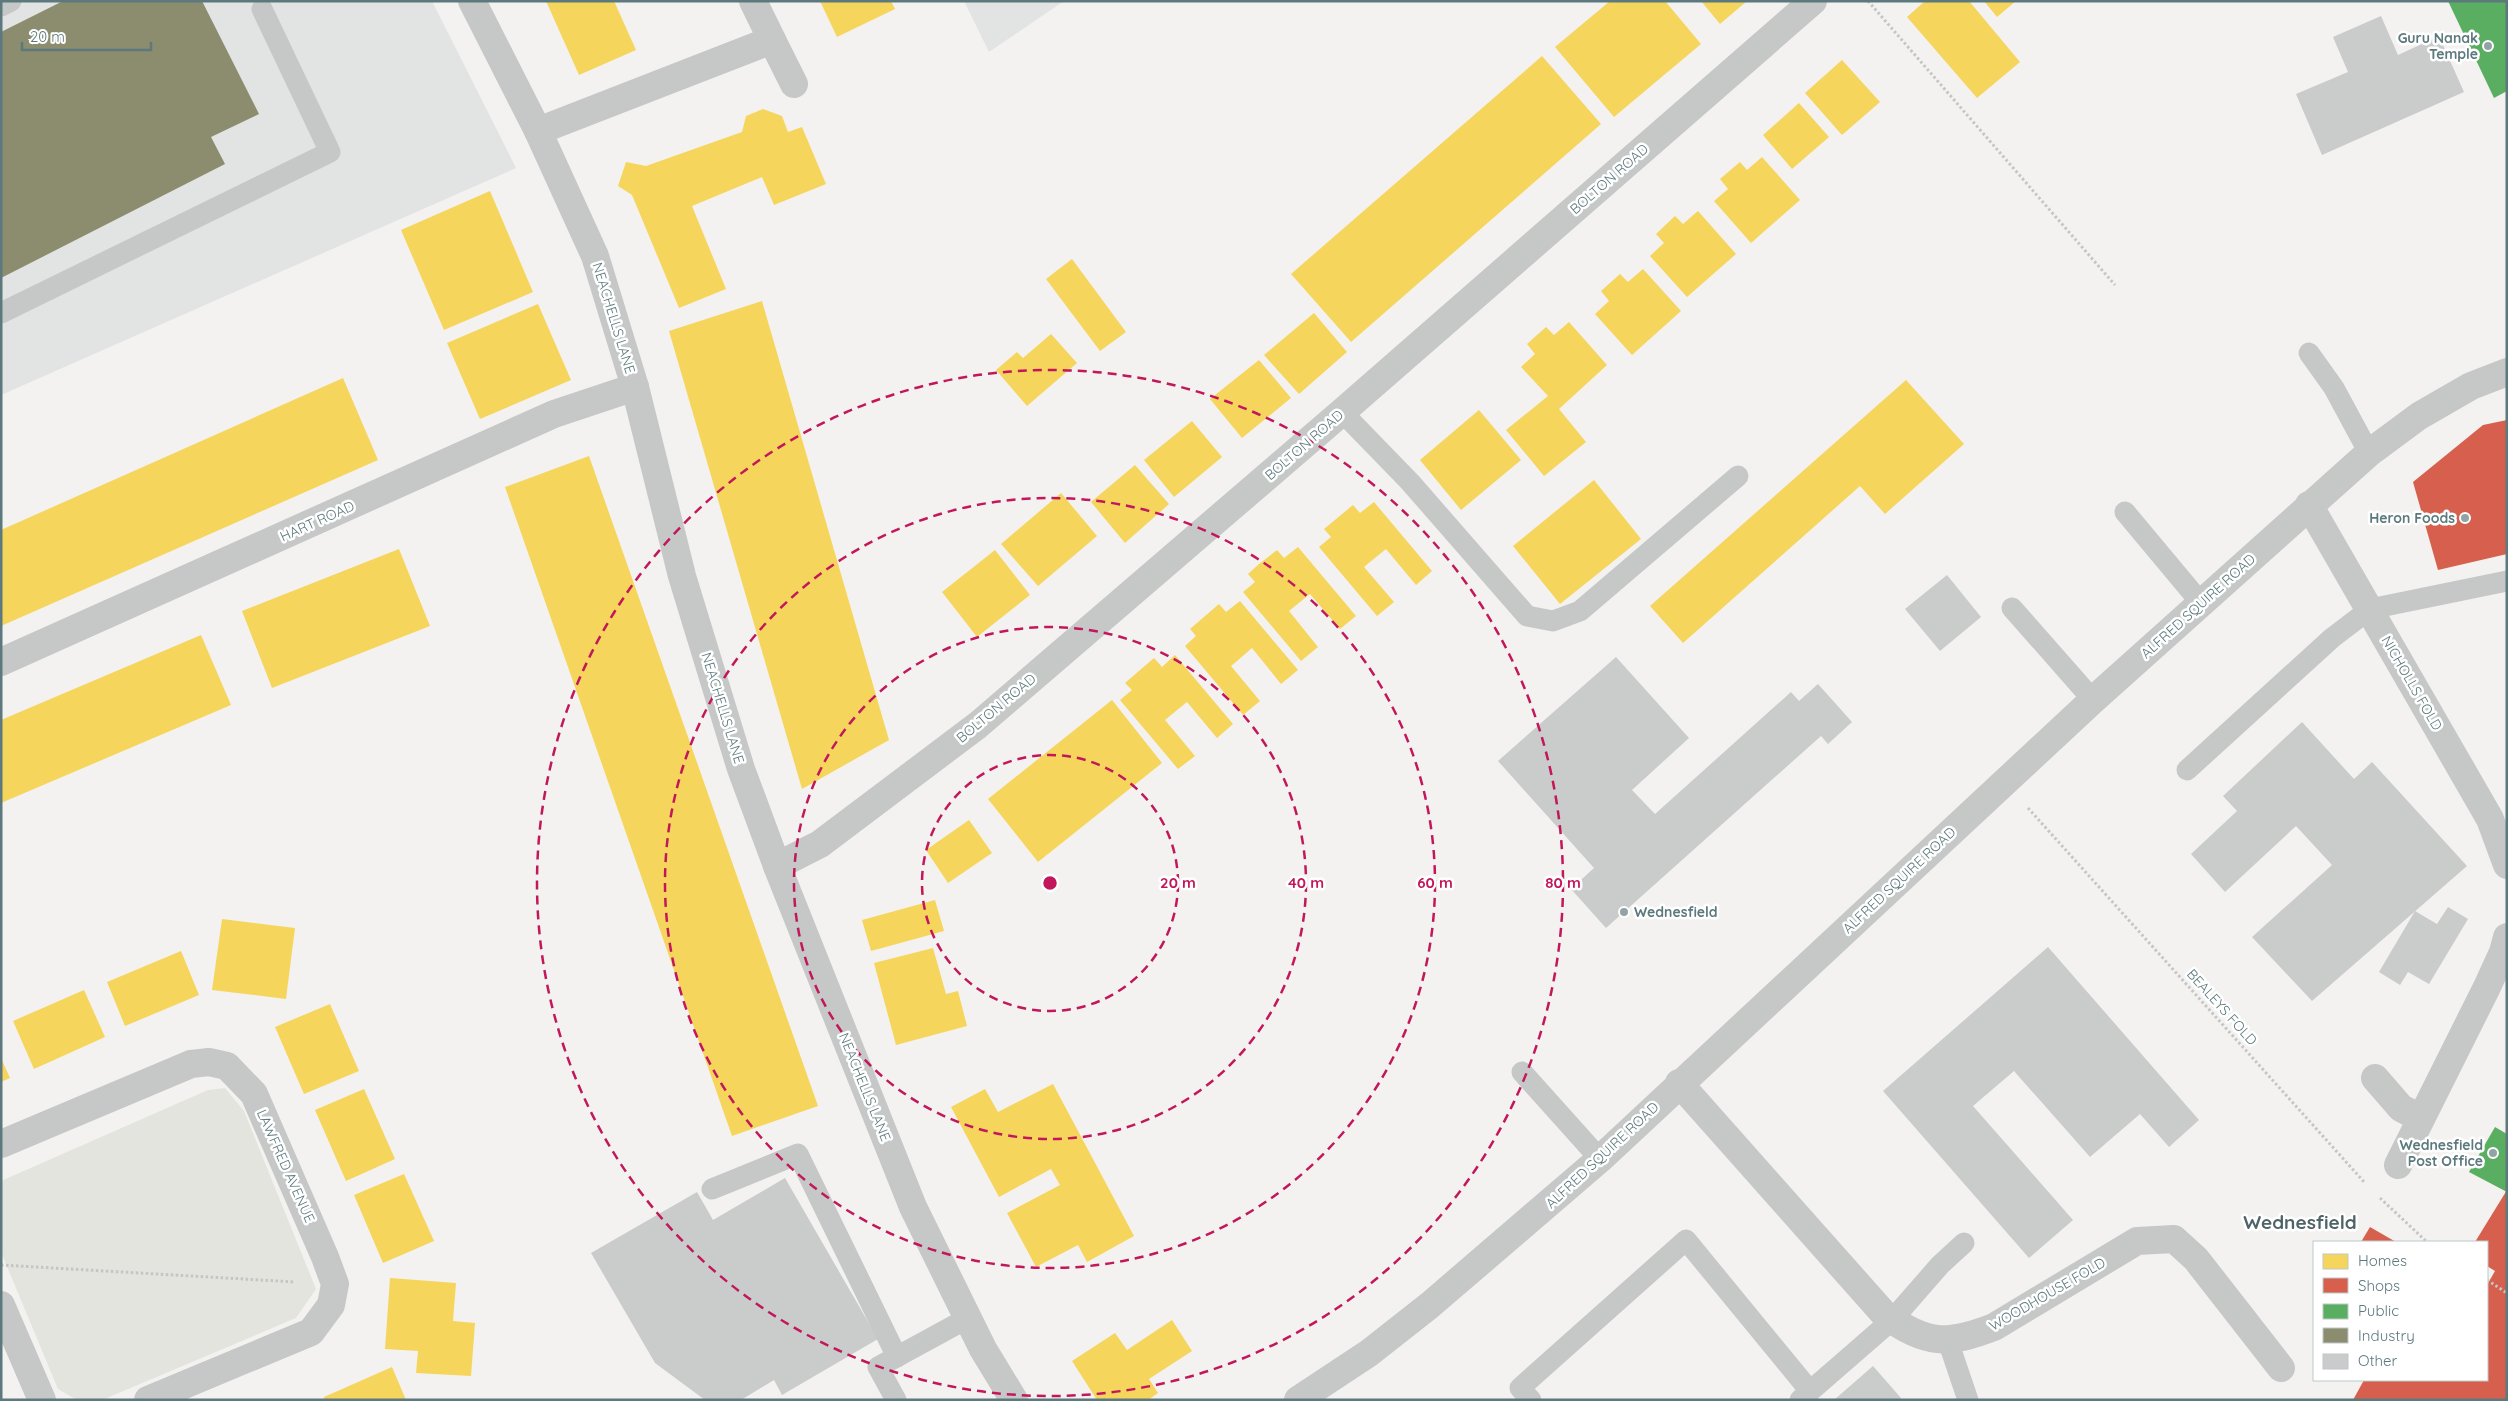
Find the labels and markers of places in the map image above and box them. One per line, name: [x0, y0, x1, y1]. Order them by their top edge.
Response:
place label: Guru Nanak Temple: [2398, 29, 2478, 63]
marker: Guru Nanak Temple: [2482, 40, 2494, 52]
place label: Heron Foods: [2369, 509, 2455, 527]
marker: Heron Foods: [2459, 512, 2471, 524]
centre of rings: [1041, 874, 1059, 892]
place label: Wednesfield: [1634, 903, 1718, 921]
marker: Wednesfield: [1618, 906, 1630, 918]
place label: Wednesfield Post Office: [2399, 1136, 2483, 1170]
marker: Wednesfield Post Office: [2487, 1147, 2499, 1159]

